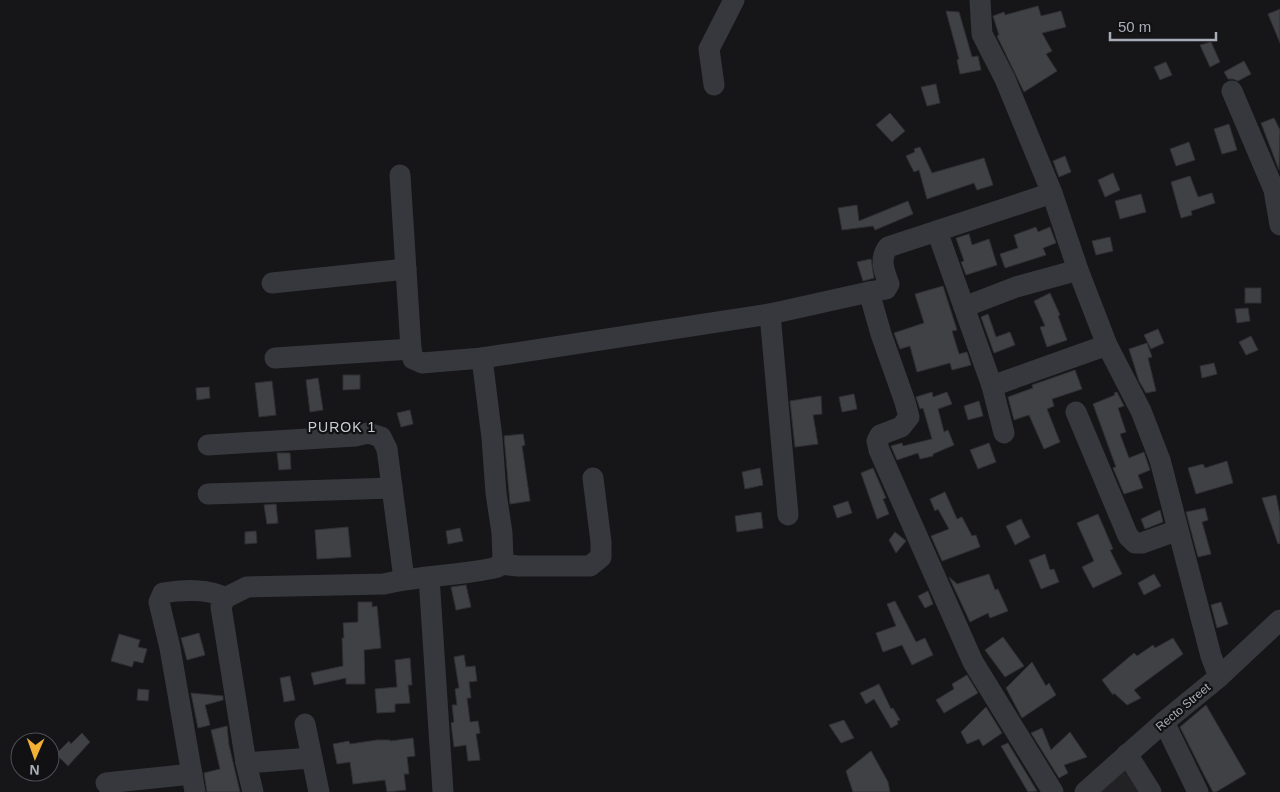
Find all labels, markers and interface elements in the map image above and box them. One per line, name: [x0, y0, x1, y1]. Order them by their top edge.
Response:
scale bar: [1110, 10, 1216, 42]
text: 50 m: [1118, 18, 1151, 35]
district label: PUROK 1: [308, 419, 376, 435]
street label: Recto Street: [1153, 680, 1214, 734]
north arrow: [10, 732, 60, 782]
text: N: [29, 762, 40, 778]

